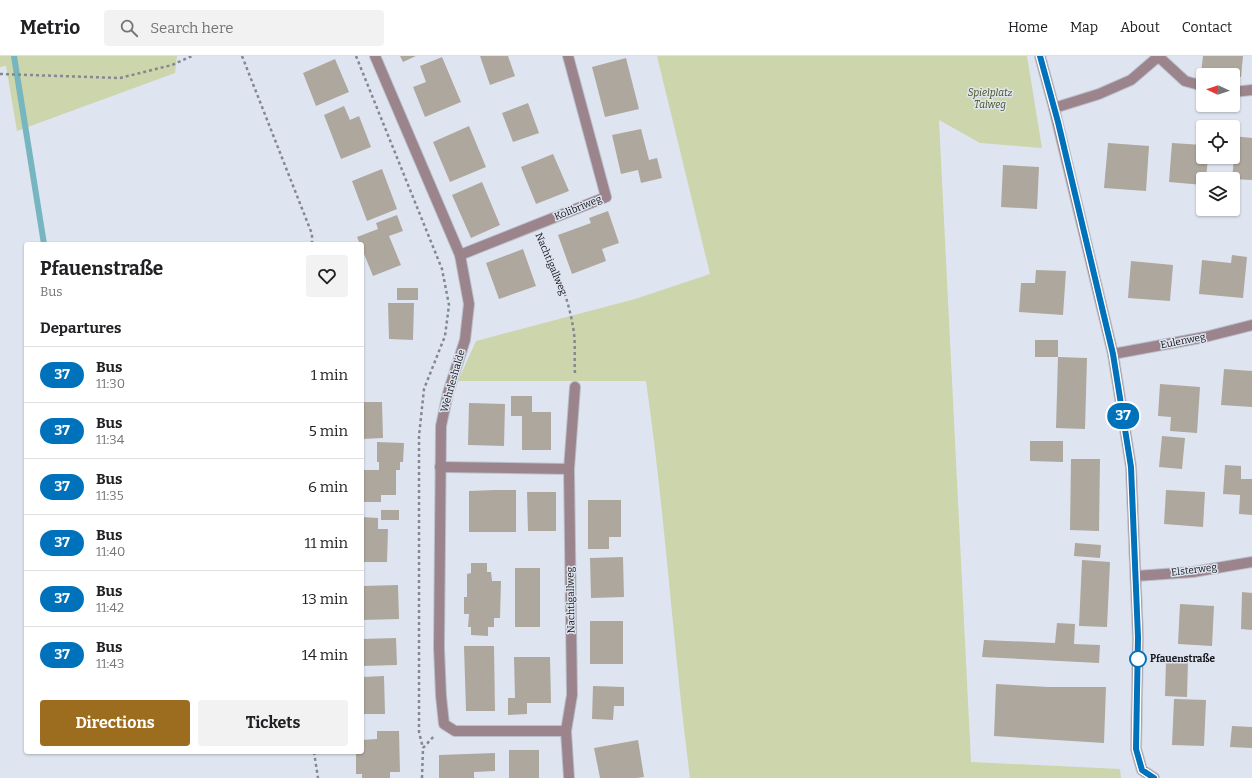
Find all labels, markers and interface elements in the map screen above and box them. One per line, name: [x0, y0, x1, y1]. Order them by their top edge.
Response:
search box: [104, 10, 384, 46]
text: Metrio: [20, 16, 80, 39]
icon: search: [118, 17, 140, 39]
text: Search here: [150, 19, 233, 37]
text: Home: [1008, 19, 1048, 36]
text: Map: [1070, 19, 1098, 36]
text: About: [1120, 19, 1160, 36]
text: Contact: [1182, 19, 1232, 36]
north arrow: [1196, 68, 1240, 112]
map controls: [1196, 68, 1240, 216]
park label: Spielplatz Talweg: [968, 87, 1013, 111]
button: locate: [1196, 120, 1240, 164]
button: layers: [1196, 172, 1240, 216]
street label: Kolibriweg: [553, 193, 604, 223]
street label: Nachtigallweg: [533, 231, 570, 297]
button: heart: [306, 255, 348, 297]
text: Pfauenstraße: [40, 257, 163, 280]
text: Bus: [40, 284, 62, 299]
text: Departures: [40, 319, 121, 337]
street label: Eulenweg: [1159, 331, 1207, 351]
street label: Wehrleshalde: [438, 348, 468, 414]
text: Bus: [96, 358, 122, 376]
text: 37: [54, 366, 70, 383]
text: 1 min: [311, 366, 348, 384]
text: 11:30: [96, 376, 125, 391]
line badge: 37: [1105, 403, 1141, 429]
text: 37: [1115, 407, 1131, 424]
text: Bus: [96, 414, 122, 432]
text: 37: [54, 422, 70, 439]
text: 5 min: [309, 422, 348, 440]
text: 11:34: [96, 432, 124, 447]
text: Bus: [96, 470, 122, 488]
text: 37: [54, 478, 70, 495]
text: 6 min: [308, 478, 348, 496]
text: 11:35: [96, 488, 124, 503]
text: Bus: [96, 526, 122, 544]
text: 37: [54, 534, 70, 551]
text: 11 min: [305, 534, 348, 552]
text: 11:40: [96, 544, 125, 559]
street label: Elsterweg: [1170, 561, 1218, 579]
street label: Nachtigallweg: [564, 566, 578, 633]
text: Bus: [96, 582, 122, 600]
text: 37: [54, 590, 70, 607]
text: 13 min: [302, 590, 348, 608]
text: 11:42: [96, 600, 124, 615]
text: Bus: [96, 638, 122, 656]
text: 37: [54, 646, 70, 663]
text: 14 min: [302, 646, 348, 664]
marker: Pfauenstraße: [1129, 650, 1147, 668]
place label: Pfauenstraße: [1150, 653, 1215, 665]
text: 11:43: [96, 656, 124, 671]
button: Directions: [40, 700, 190, 746]
button: Tickets: [198, 700, 348, 746]

